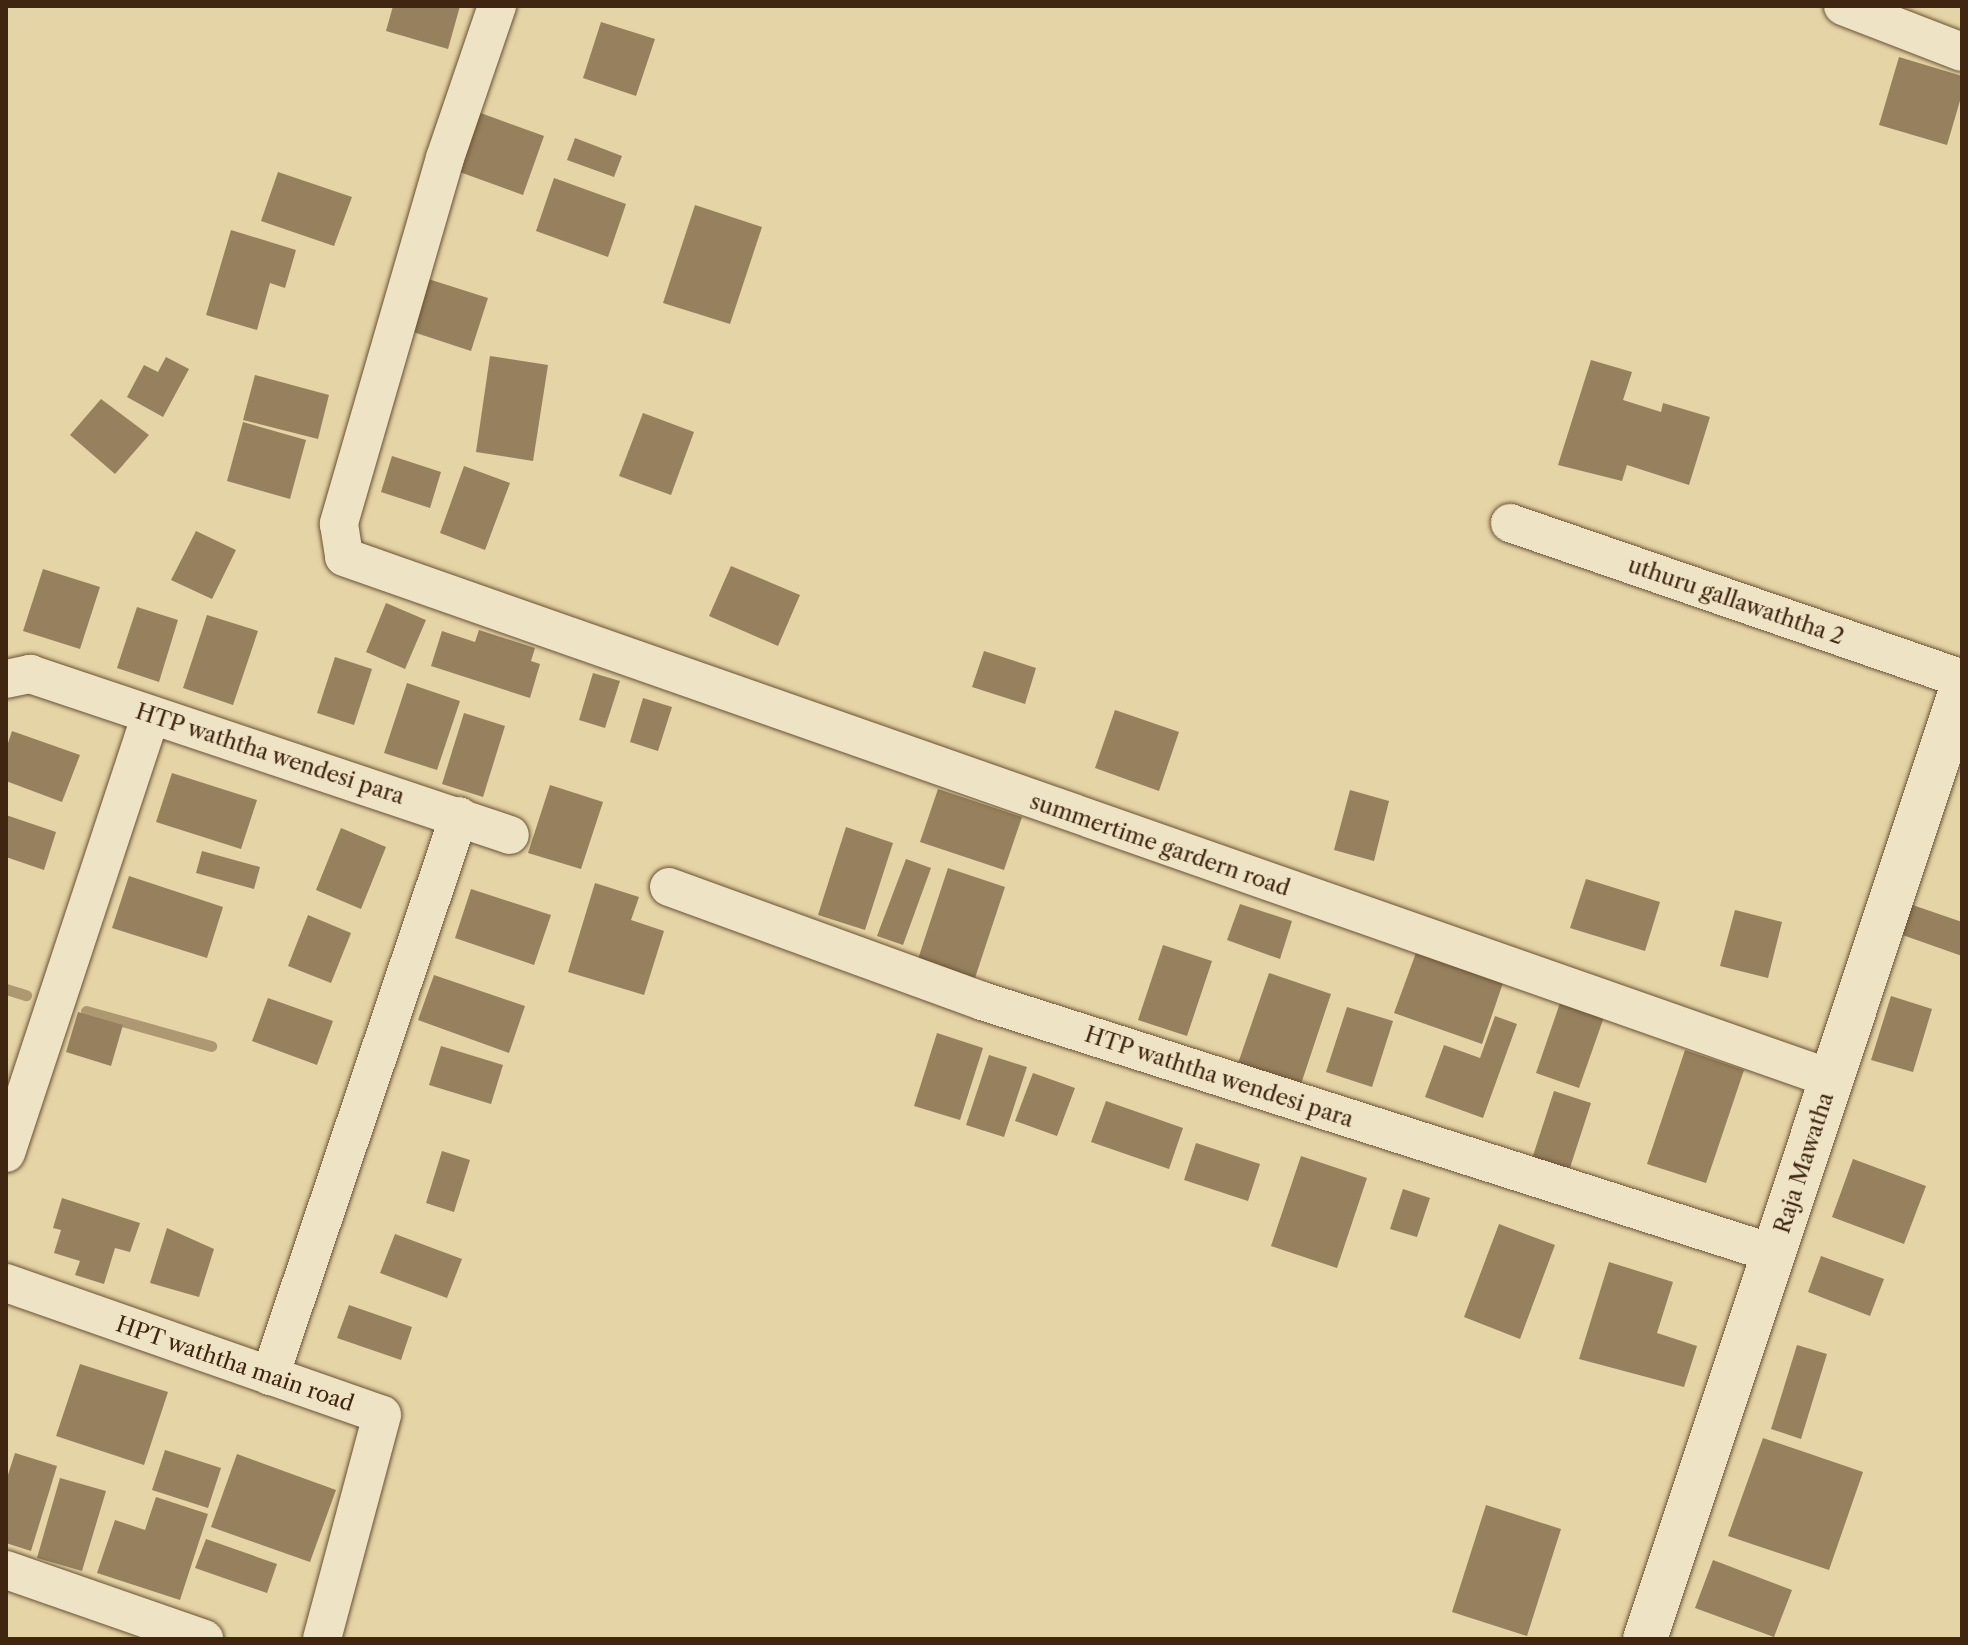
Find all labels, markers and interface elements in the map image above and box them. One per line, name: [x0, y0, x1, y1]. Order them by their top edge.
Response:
street label: uthuru gallawaththa 2: [1624, 552, 1848, 650]
street label: HTP waththa wendesi para: [131, 698, 409, 810]
street label: summertime gardern road: [1027, 788, 1293, 902]
street label: HTP waththa wendesi para: [1080, 1021, 1358, 1133]
street label: Raja Mawatha: [1769, 1089, 1839, 1237]
street label: HPT waththa main road: [112, 1311, 358, 1417]

